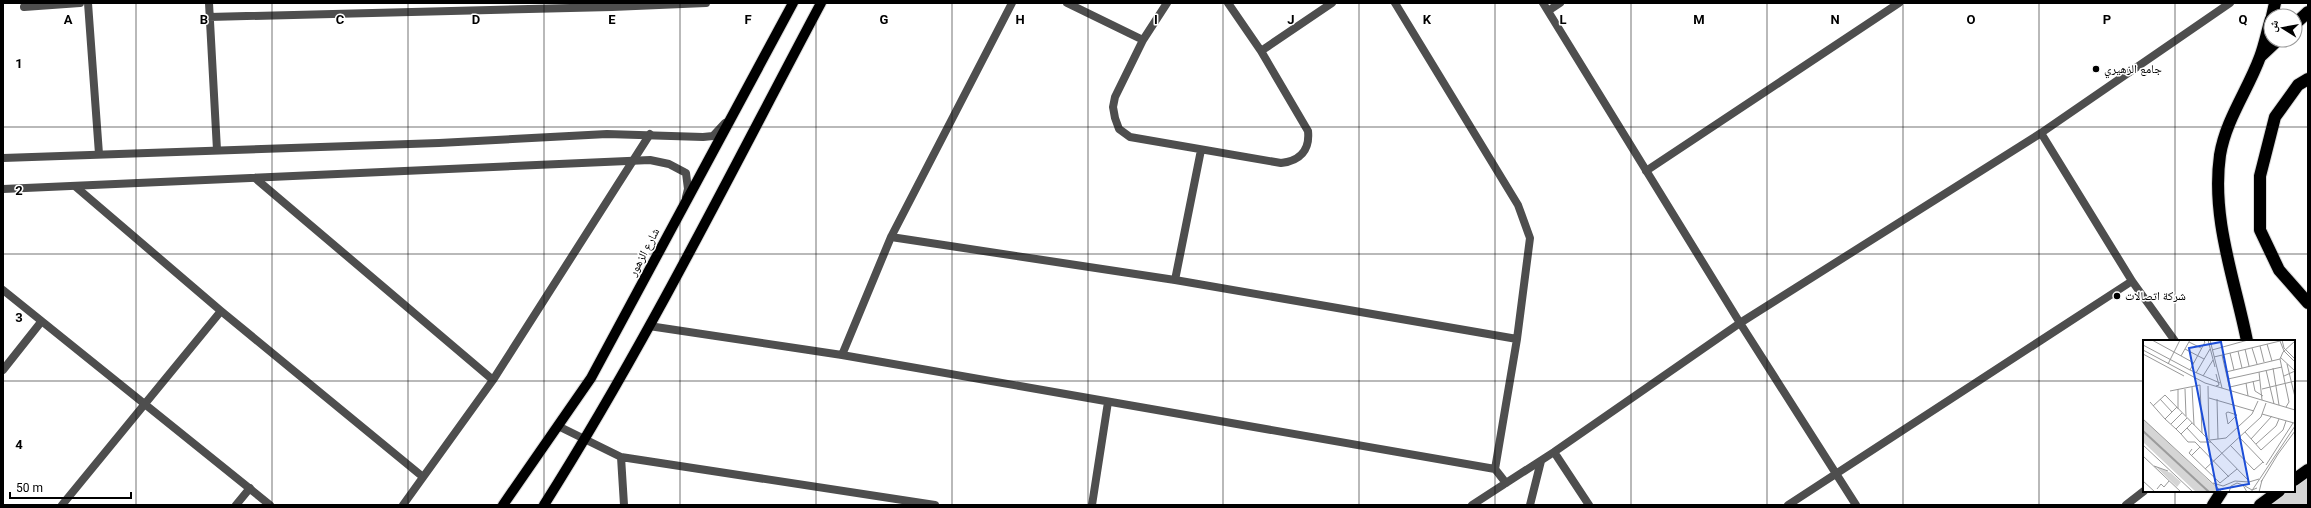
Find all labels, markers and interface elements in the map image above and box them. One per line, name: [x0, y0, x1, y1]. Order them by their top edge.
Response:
north arrow: [2263, 8, 2303, 48]
text: A: [64, 12, 73, 27]
text: B: [200, 12, 208, 27]
text: C: [336, 12, 345, 27]
text: D: [472, 12, 480, 27]
text: E: [608, 12, 616, 27]
text: F: [744, 12, 752, 27]
text: G: [880, 12, 889, 27]
text: H: [1015, 12, 1025, 27]
text: I: [1154, 12, 1158, 27]
text: J: [1287, 12, 1295, 27]
text: K: [1423, 12, 1432, 27]
text: L: [1559, 12, 1567, 27]
text: M: [1693, 12, 1705, 27]
text: N: [1830, 12, 1840, 27]
text: O: [1967, 12, 1976, 27]
text: P: [2103, 12, 2111, 27]
text: Q: [2239, 12, 2248, 27]
text: ش: [2266, 19, 2282, 33]
text: 1: [15, 56, 23, 71]
place label: جامع الزهيري: [2104, 62, 2162, 79]
marker: جامع الزهيري: [2091, 64, 2101, 74]
text: 2: [15, 183, 23, 198]
street label: شارع الزهور: [625, 226, 663, 280]
place label: شركة اتصالات: [2125, 289, 2186, 303]
marker: شركة اتصالات: [2112, 291, 2122, 301]
text: 3: [15, 310, 23, 325]
inset map: [2143, 340, 2295, 492]
text: 4: [15, 437, 23, 452]
scale bar: [10, 474, 131, 500]
text: 50 m: [16, 481, 43, 495]

